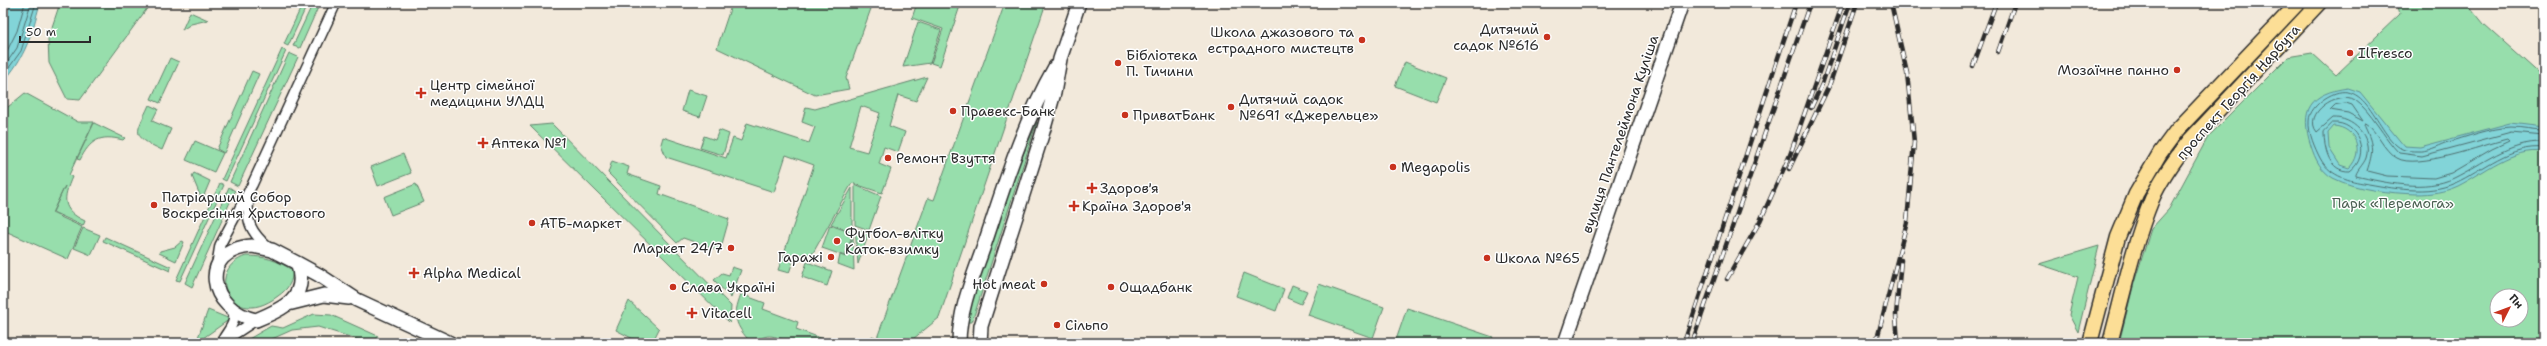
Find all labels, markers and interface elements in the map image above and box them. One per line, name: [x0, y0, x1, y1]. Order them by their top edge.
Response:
scale bar: [20, 18, 90, 44]
place label: Дитячий садок №616: [1453, 20, 1539, 54]
street label: проспект Георгія Нарбута: [2172, 20, 2304, 164]
place label: Школа джазового та естрадного мистецтв: [1208, 23, 1354, 57]
text: 50 m: [26, 24, 56, 40]
marker: Дитячий садок №616: [1542, 32, 1552, 42]
street label: вулиця Пантелеймона Куліша: [1578, 32, 1663, 236]
marker: Школа джазового та естрадного мистецтв: [1357, 35, 1367, 45]
place label: IlFresco: [2358, 44, 2413, 62]
place label: Бібліотека П. Тичини: [1126, 46, 1198, 80]
marker: IlFresco: [2345, 48, 2355, 58]
marker: Бібліотека П. Тичини: [1113, 58, 1123, 68]
place label: Мозаїчне панно: [2058, 61, 2169, 79]
marker: Мозаїчне панно: [2172, 65, 2182, 75]
place label: Центр сімейної медицини УЛДЦ: [430, 76, 544, 110]
marker: Центр сімейної медицини УЛДЦ: [415, 87, 427, 99]
place label: Дитячий садок №691 «Джерельце»: [1239, 90, 1378, 124]
place label: Правекс-Банк: [961, 102, 1055, 120]
marker: Дитячий садок №691 «Джерельце»: [1226, 102, 1236, 112]
marker: Правекс-Банк: [948, 106, 958, 116]
place label: ПриватБанк: [1133, 106, 1215, 124]
marker: ПриватБанк: [1120, 110, 1130, 120]
place label: Аптека №1: [491, 134, 567, 152]
marker: Аптека №1: [478, 138, 488, 148]
place label: Ремонт Взуття: [896, 149, 996, 167]
marker: Ремонт Взуття: [883, 153, 893, 163]
place label: Megapolis: [1401, 158, 1470, 176]
marker: Megapolis: [1388, 162, 1398, 172]
place label: Здоров'я: [1100, 179, 1159, 197]
marker: Здоров'я: [1087, 183, 1097, 193]
place label: Патріарший Собор Воскресіння Христового: [162, 188, 325, 222]
park label: Парк «Перемога»: [2332, 194, 2454, 212]
place label: Країна Здоров'я: [1082, 197, 1191, 215]
marker: Патріарший Собор Воскресіння Христового: [149, 200, 159, 210]
marker: Країна Здоров'я: [1069, 201, 1079, 211]
place label: АТБ-маркет: [540, 214, 623, 232]
marker: АТБ-маркет: [527, 218, 537, 228]
place label: Футбол-влітку Каток-взимку: [845, 224, 944, 258]
marker: Футбол-влітку Каток-взимку: [832, 236, 842, 246]
place label: Маркет 24/7: [633, 239, 723, 257]
marker: Маркет 24/7: [726, 243, 736, 253]
place label: Гаражі: [778, 248, 823, 266]
place label: Школа №65: [1495, 249, 1580, 267]
marker: Гаражі: [826, 252, 836, 262]
marker: Школа №65: [1482, 253, 1492, 263]
place label: Alpha Medical: [423, 264, 521, 282]
marker: Alpha Medical: [408, 267, 420, 279]
place label: Hot meat: [972, 275, 1036, 293]
place label: Слава Україні: [681, 278, 775, 296]
place label: Ощадбанк: [1119, 278, 1193, 296]
marker: Hot meat: [1039, 279, 1049, 289]
marker: Слава Україні: [668, 282, 678, 292]
marker: Ощадбанк: [1106, 282, 1116, 292]
north arrow: [2489, 288, 2529, 328]
text: Пн: [2506, 291, 2526, 312]
place label: Vitacell: [701, 304, 752, 322]
marker: Vitacell: [686, 307, 698, 319]
place label: Сільпо: [1065, 316, 1109, 334]
marker: Сільпо: [1052, 320, 1062, 330]

